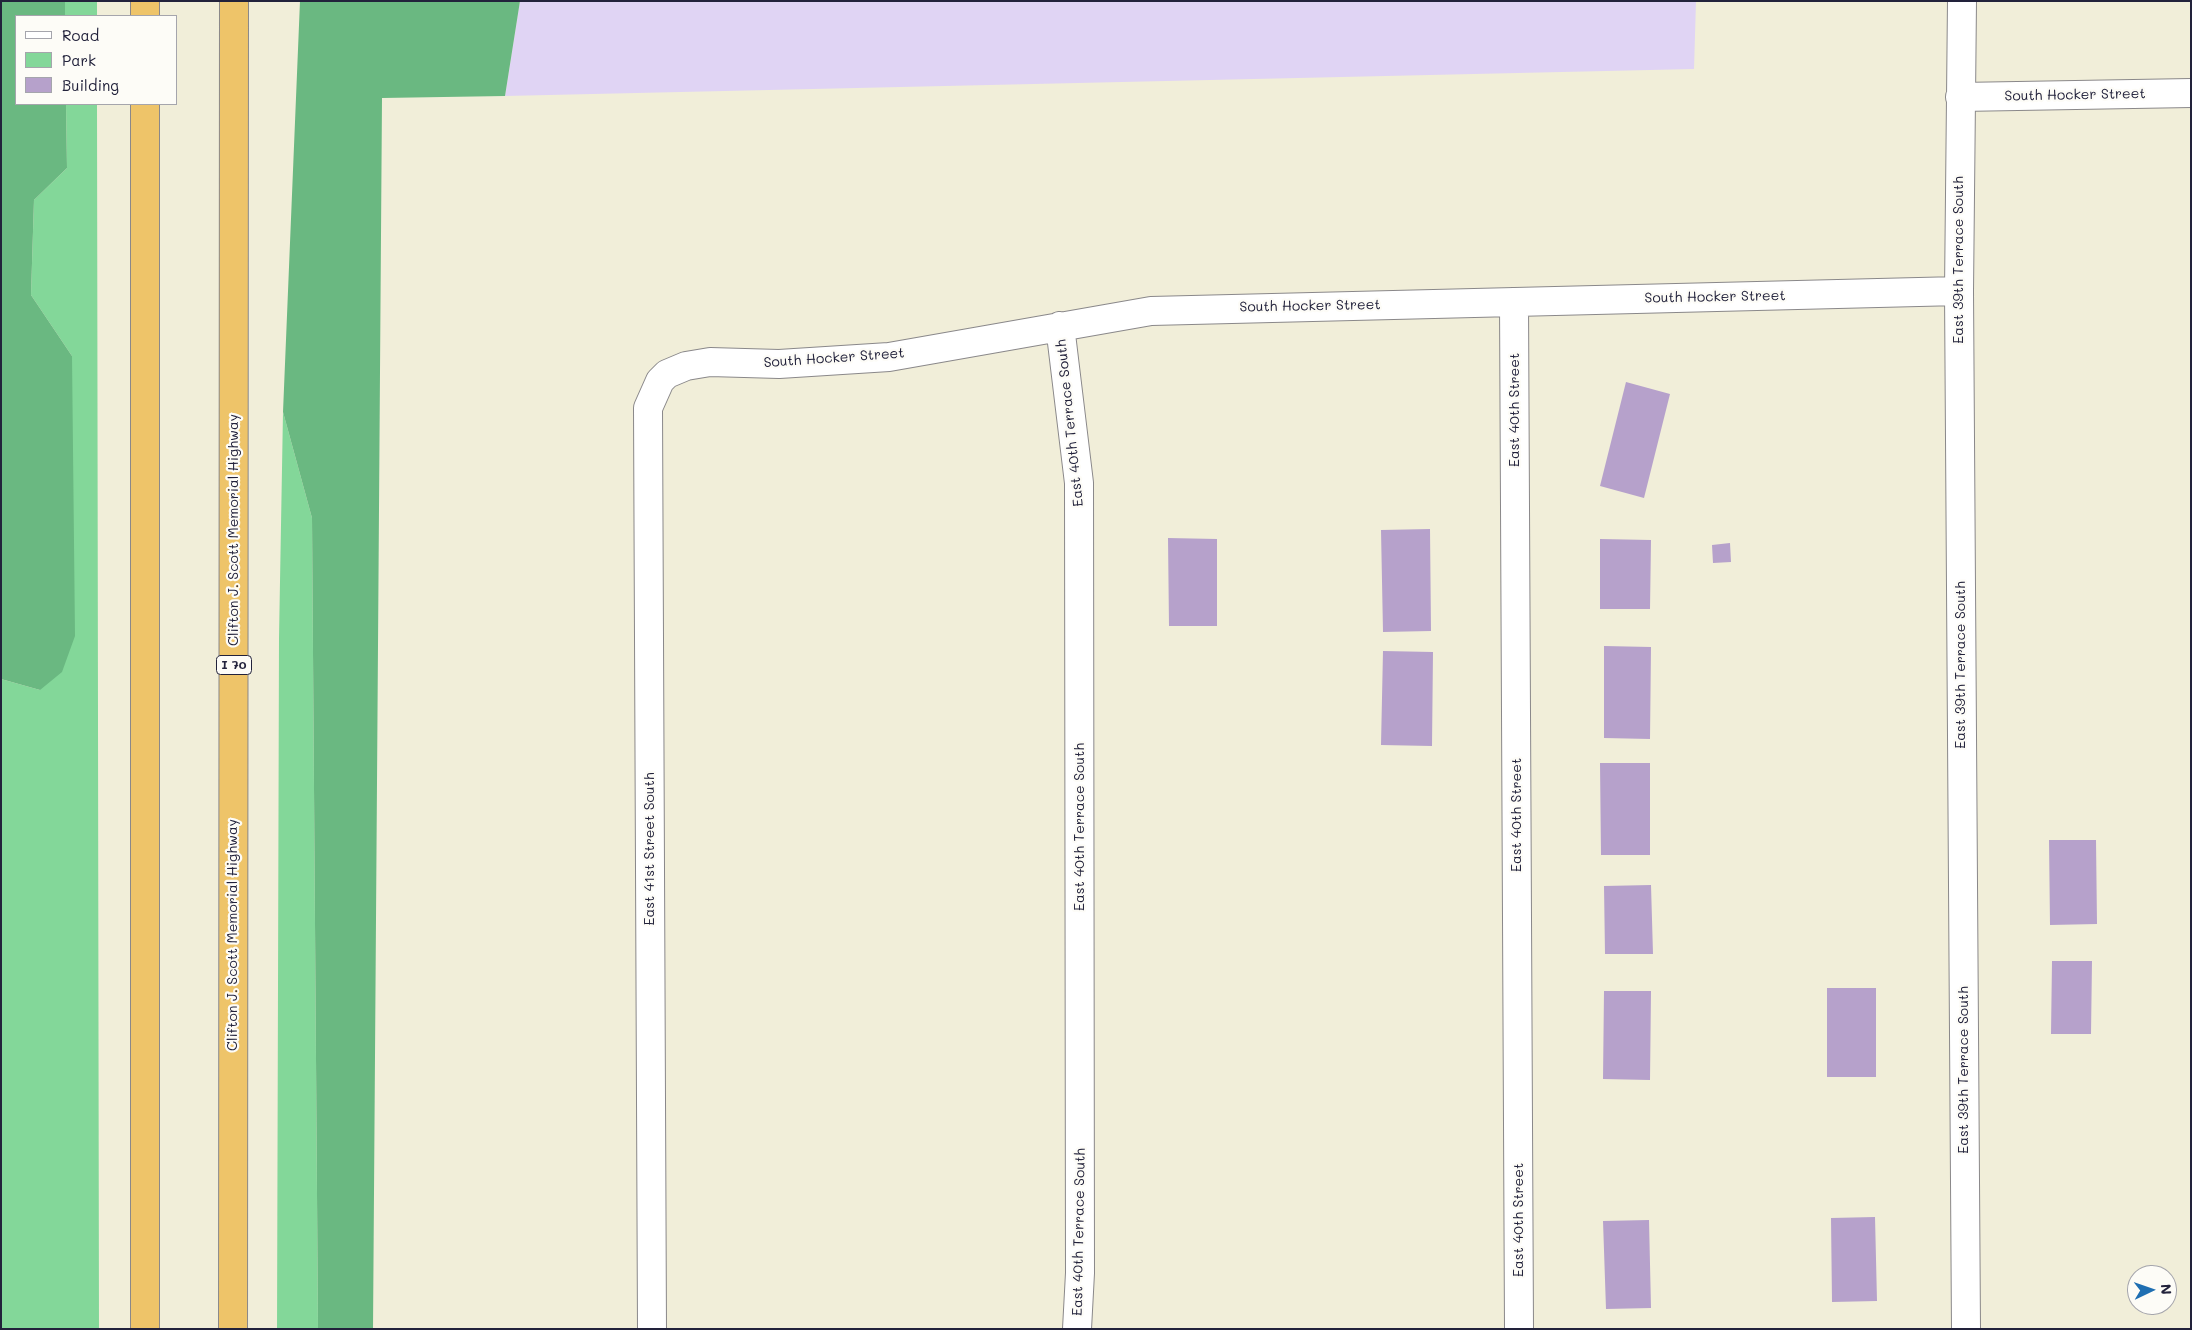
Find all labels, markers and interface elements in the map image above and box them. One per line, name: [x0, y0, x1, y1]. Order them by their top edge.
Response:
legend: [15, 15, 178, 105]
text: Road: [62, 25, 99, 45]
text: Park: [62, 50, 96, 70]
text: Building: [62, 75, 119, 95]
street label: South Hocker Street: [2004, 85, 2146, 105]
street label: East 39th Terrace South: [1951, 176, 1967, 344]
street label: South Hocker Street: [1644, 287, 1786, 307]
street label: South Hocker Street: [1239, 296, 1381, 316]
street label: East 40th Terrace South: [1053, 339, 1087, 507]
street label: South Hocker Street: [763, 345, 905, 371]
street label: East 40th Street: [1507, 353, 1523, 467]
street label: Clifton J. Scott Memorial Highway: [226, 414, 242, 646]
street label: East 39th Terrace South: [1953, 581, 1969, 749]
road number: I 70: [216, 656, 252, 674]
street label: East 40th Terrace South: [1072, 743, 1088, 911]
street label: East 40th Street: [1509, 758, 1525, 872]
street label: East 41st Street South: [642, 772, 658, 926]
street label: Clifton J. Scott Memorial Highway: [225, 819, 241, 1051]
street label: East 39th Terrace South: [1956, 986, 1972, 1154]
street label: East 40th Terrace South: [1069, 1148, 1089, 1316]
street label: East 40th Street: [1511, 1163, 1527, 1277]
north arrow: [2127, 1265, 2177, 1315]
text: N: [2157, 1283, 2176, 1295]

